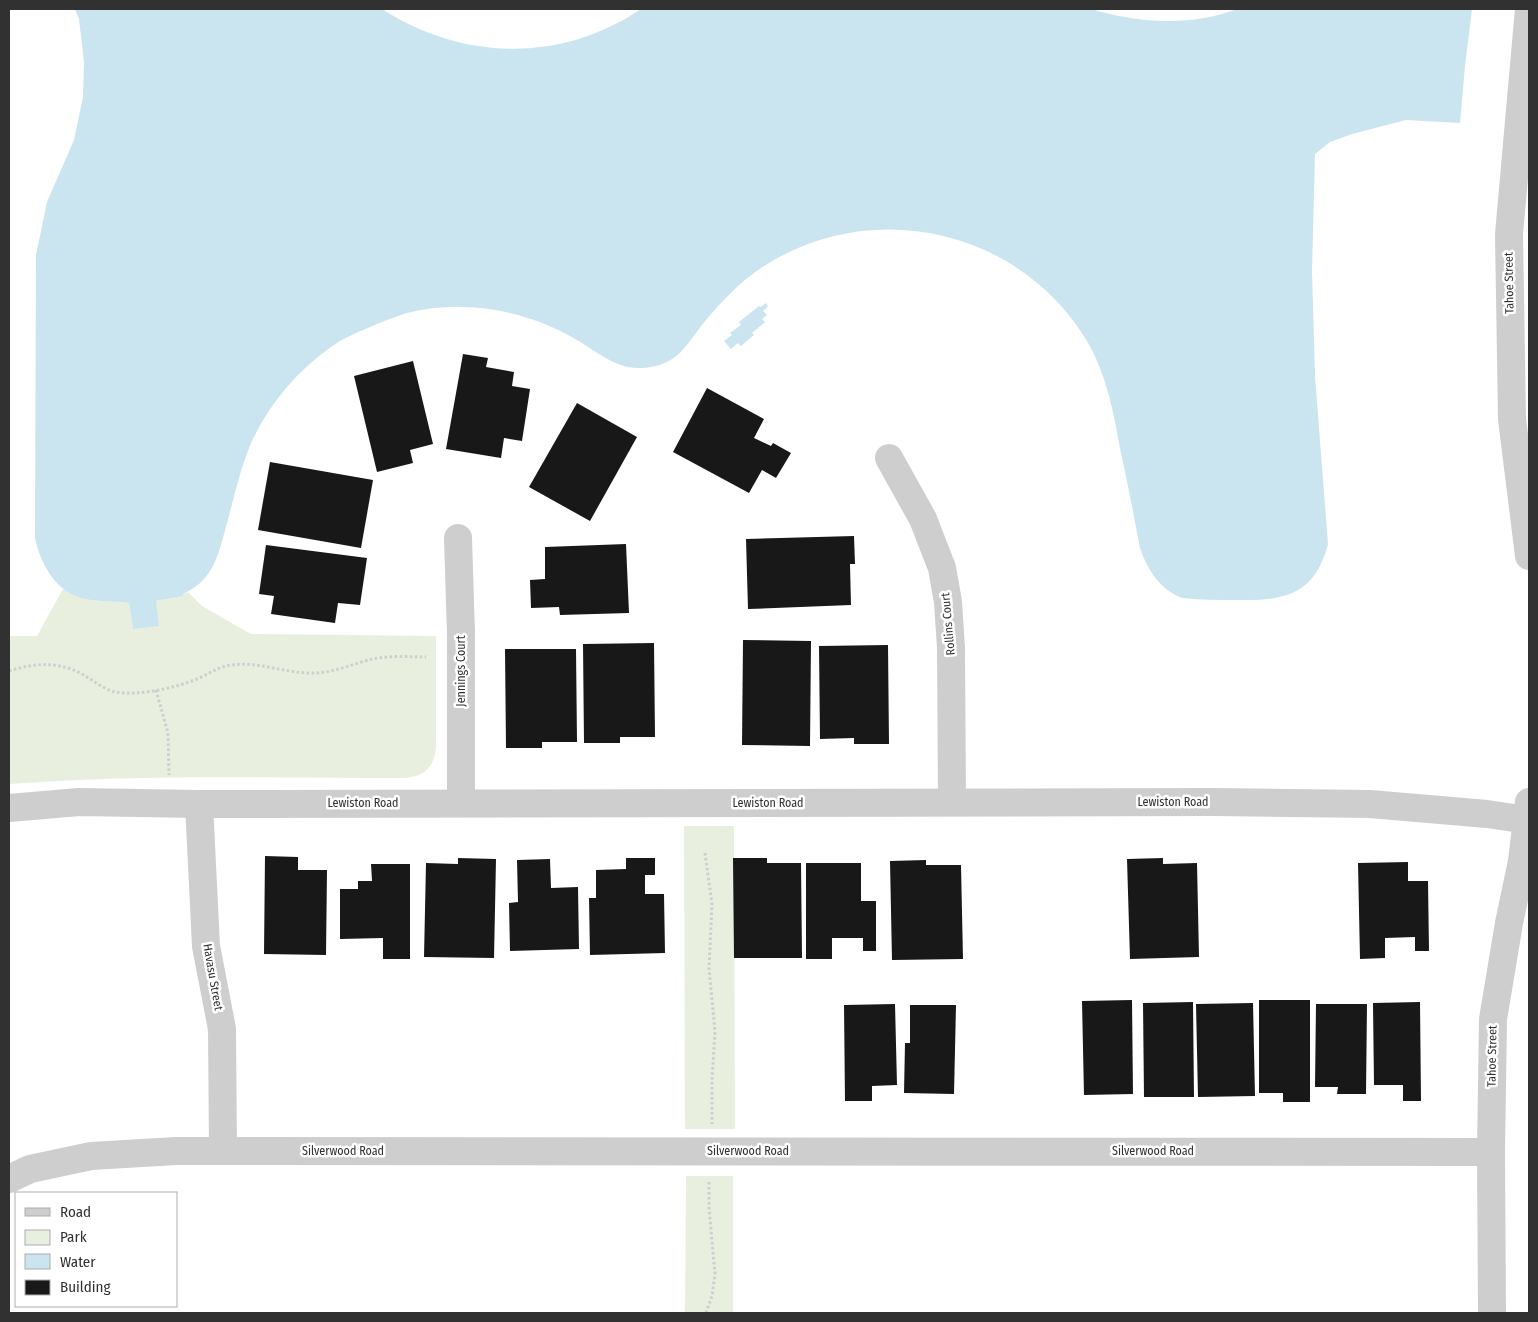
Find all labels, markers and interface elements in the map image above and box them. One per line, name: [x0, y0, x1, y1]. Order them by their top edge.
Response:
street label: Tahoe Street: [1501, 252, 1517, 314]
street label: Rollins Court: [938, 592, 958, 656]
street label: Jennings Court: [454, 635, 468, 707]
street label: Lewiston Road: [1137, 795, 1209, 809]
street label: Lewiston Road: [327, 796, 399, 810]
street label: Lewiston Road: [732, 796, 804, 810]
street label: Havasu Street: [200, 942, 226, 1012]
street label: Tahoe Street: [1484, 1025, 1500, 1087]
street label: Silverwood Road: [302, 1144, 384, 1158]
street label: Silverwood Road: [707, 1144, 789, 1158]
street label: Silverwood Road: [1112, 1144, 1194, 1158]
legend: [15, 1192, 178, 1307]
text: Road: [60, 1203, 91, 1221]
text: Park: [60, 1228, 87, 1246]
text: Water: [60, 1253, 96, 1271]
text: Building: [60, 1278, 111, 1296]

